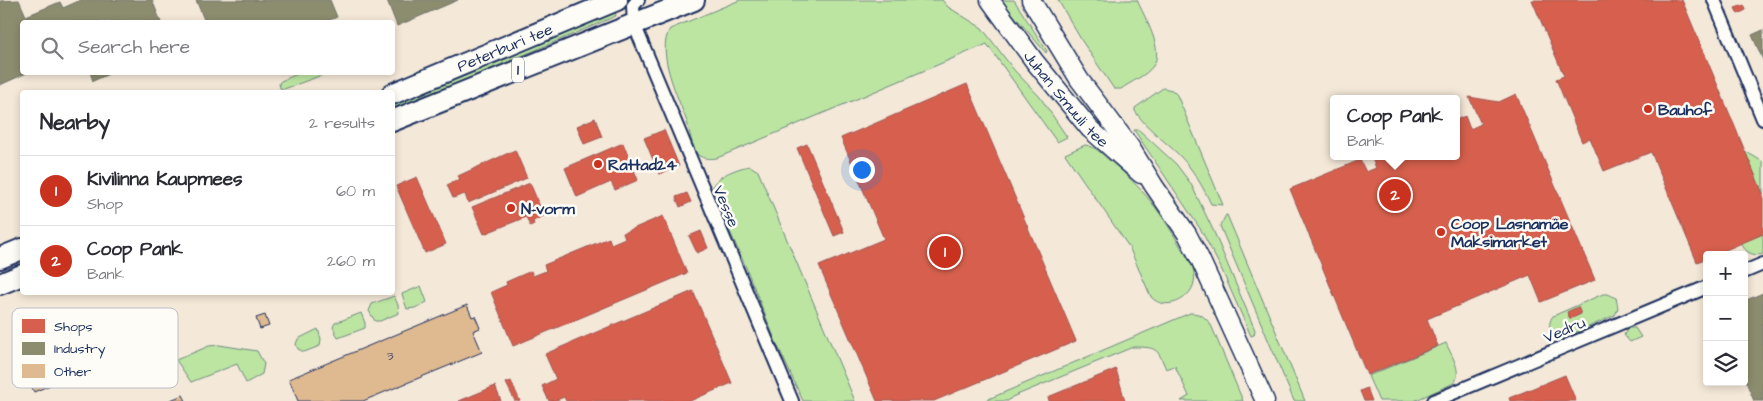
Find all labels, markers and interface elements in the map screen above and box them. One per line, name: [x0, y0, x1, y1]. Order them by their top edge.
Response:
street label: Peterburi tee: [454, 18, 556, 78]
search box: [20, 20, 395, 75]
icon: search: [38, 34, 66, 62]
text: Search here: [78, 34, 190, 61]
street label: Juhan Smuuli tee: [1018, 46, 1114, 153]
road number: 1: [512, 58, 524, 82]
popup: [1330, 95, 1460, 160]
place label: Bauhof: [1658, 99, 1713, 121]
text: Coop Pank: [1347, 103, 1443, 130]
marker: Bauhof: [1642, 103, 1654, 115]
text: Nearby: [40, 108, 110, 137]
text: 2 results: [309, 112, 375, 134]
text: Bank: [1347, 130, 1384, 152]
place label: Rattad24: [608, 154, 677, 176]
your location: [849, 157, 875, 183]
marker: Rattad24: [592, 158, 604, 170]
text: Kivilinna Kaupmees: [87, 166, 243, 193]
pin: 2: [1379, 176, 1411, 214]
text: 1: [55, 180, 57, 202]
text: 60 m: [336, 180, 375, 202]
street label: Vesse: [707, 182, 745, 231]
text: Shop: [87, 193, 123, 215]
place label: N-vorm: [521, 198, 575, 220]
marker: N-vorm: [505, 202, 517, 214]
place label: Coop Lasnamäe Maksimarket: [1451, 213, 1569, 253]
marker: Coop Lasnamäe Maksimarket: [1435, 226, 1447, 238]
pin: 1: [929, 233, 961, 271]
text: Coop Pank: [87, 236, 183, 263]
text: 2: [51, 250, 61, 272]
text: 260 m: [327, 250, 375, 272]
map controls: [1703, 251, 1748, 386]
button: +: [1703, 251, 1748, 296]
text: Bank: [87, 263, 124, 285]
button: −: [1703, 296, 1748, 341]
legend: [12, 308, 178, 388]
street label: Vedru: [1540, 311, 1589, 349]
text: Shops: [54, 317, 93, 337]
text: Industry: [54, 339, 106, 359]
button: layers: [1703, 341, 1748, 386]
house number: 3: [386, 346, 394, 366]
text: Other: [54, 362, 92, 382]

